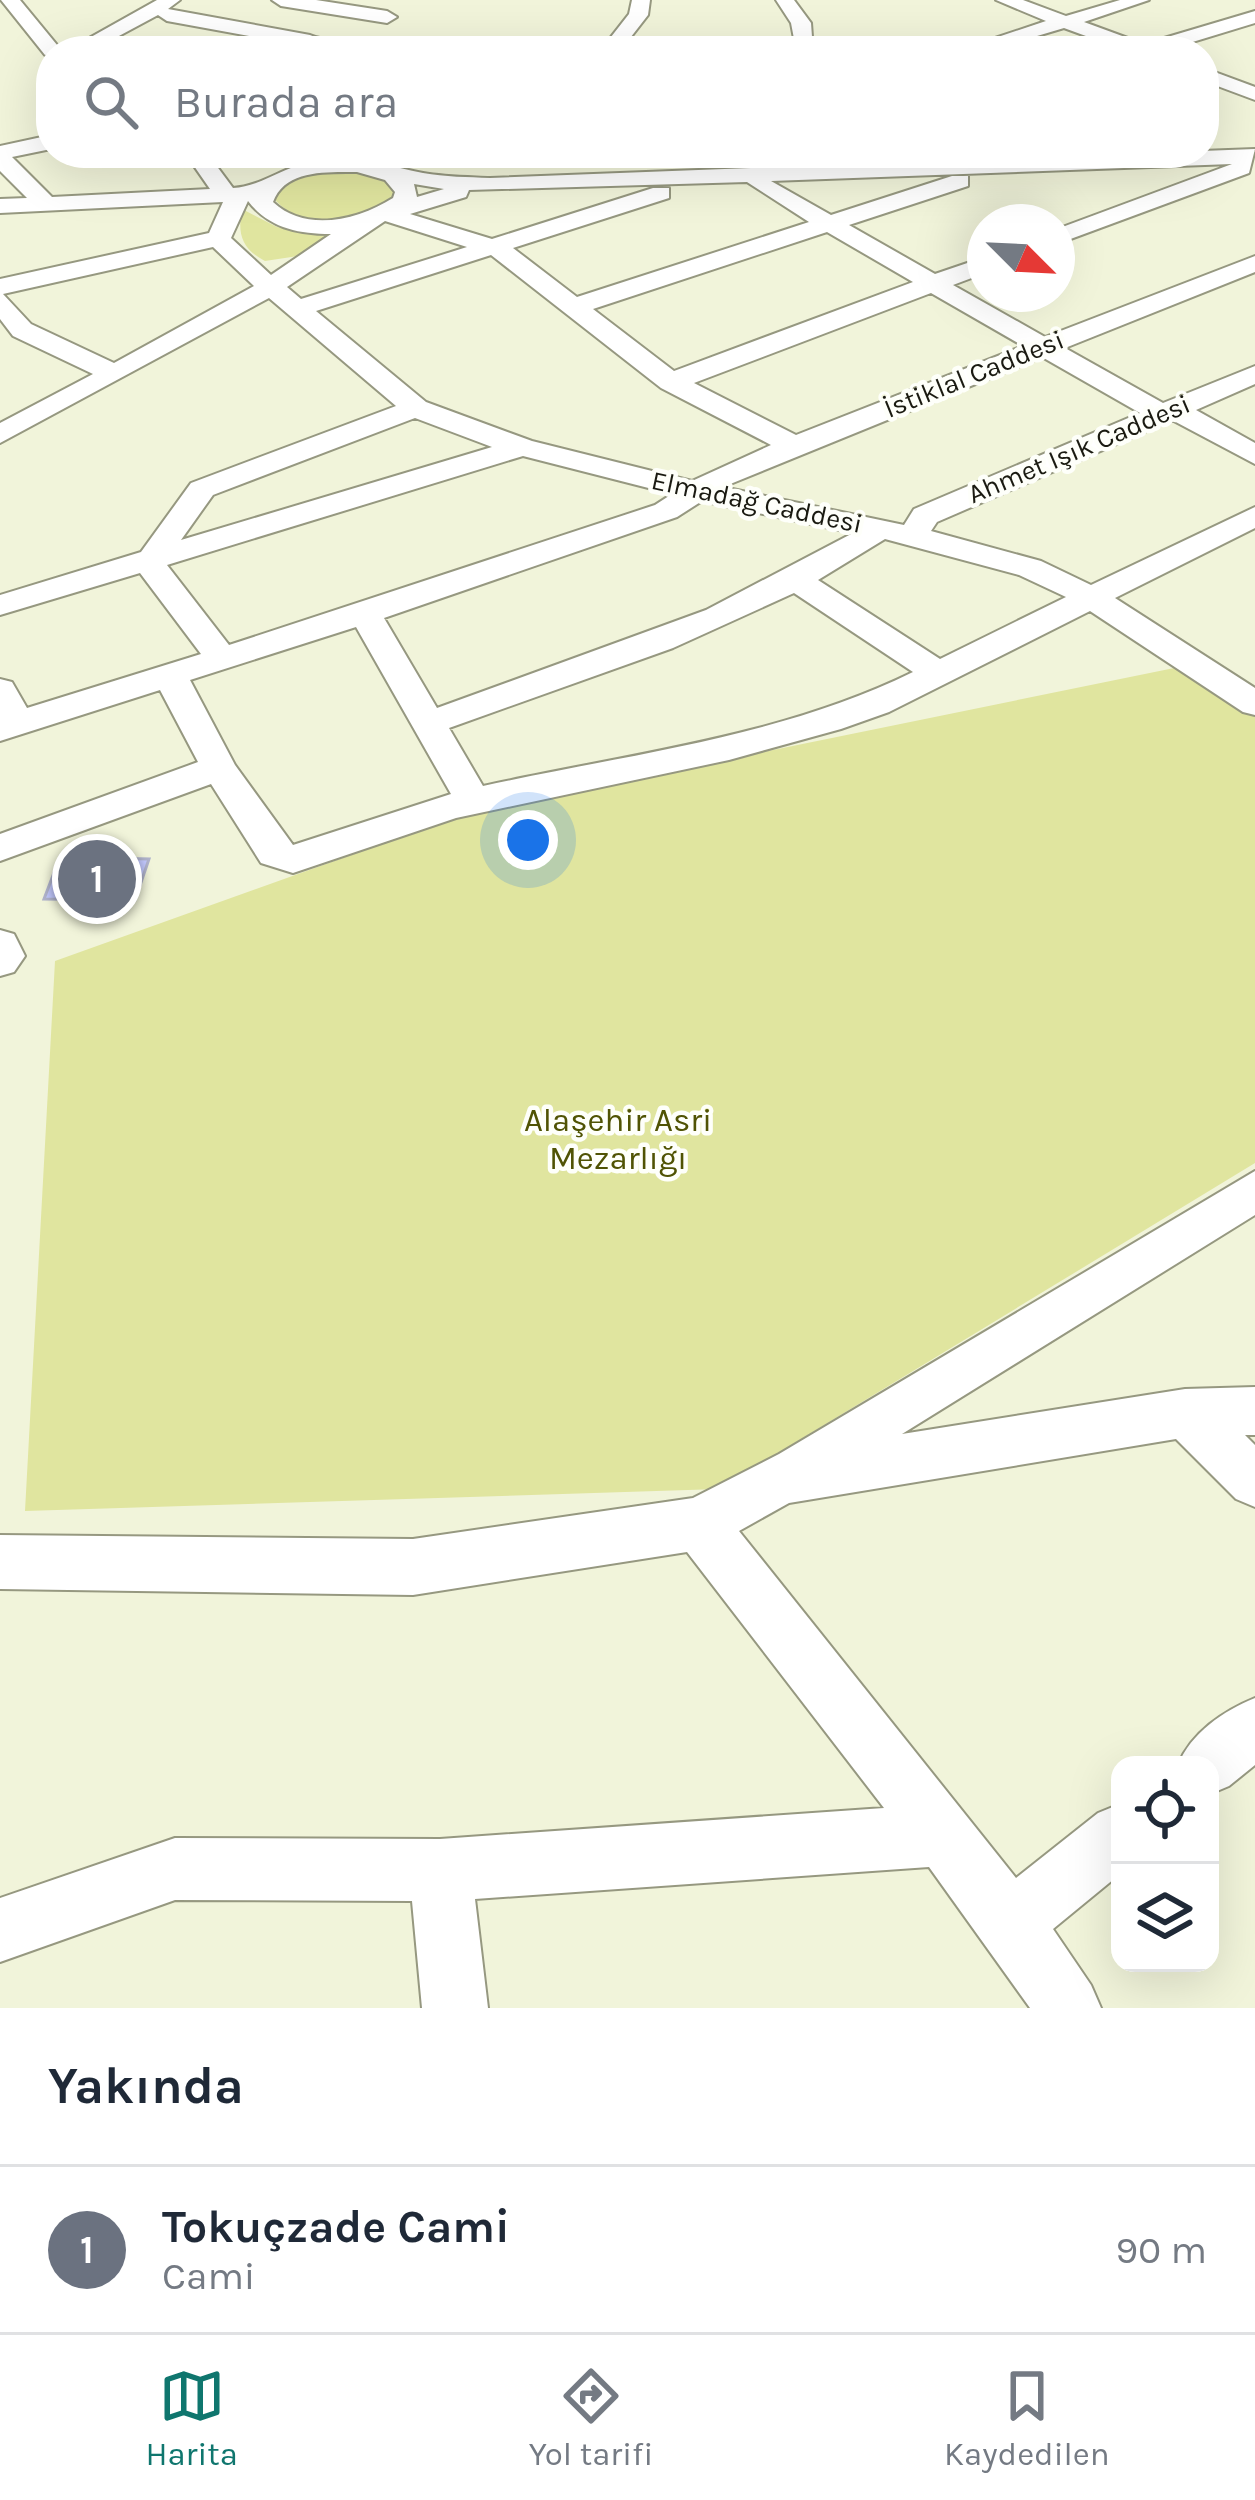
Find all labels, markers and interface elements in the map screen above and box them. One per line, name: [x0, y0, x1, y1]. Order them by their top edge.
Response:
search box: [36, 36, 1219, 168]
icon: search: [78, 69, 144, 135]
text: Burada ara: [174, 76, 398, 128]
north arrow: [967, 204, 1075, 312]
street label: İstiklal Caddesi: [879, 323, 1069, 425]
street label: Ahmet Işık Caddesi: [963, 388, 1195, 510]
street label: Elmadağ Caddesi: [649, 464, 865, 540]
your location: [498, 810, 558, 870]
pin: 1: [58, 834, 136, 924]
park label: Alaşehir Asri Mezarlığı: [524, 1101, 712, 1177]
map controls: [1111, 1756, 1219, 1972]
button: locate: [1111, 1756, 1219, 1864]
button: layers: [1111, 1864, 1219, 1972]
text: Yakında: [48, 2056, 244, 2116]
text: Tokuçzade Cami: [162, 2201, 510, 2253]
text: 1: [80, 2227, 94, 2273]
text: 90 m: [1115, 2227, 1207, 2273]
text: Cami: [162, 2253, 255, 2299]
tab: Harita: [145, 2363, 238, 2473]
tab: Yol tarifi: [529, 2363, 653, 2473]
tab: Kaydedilen: [944, 2363, 1110, 2473]

